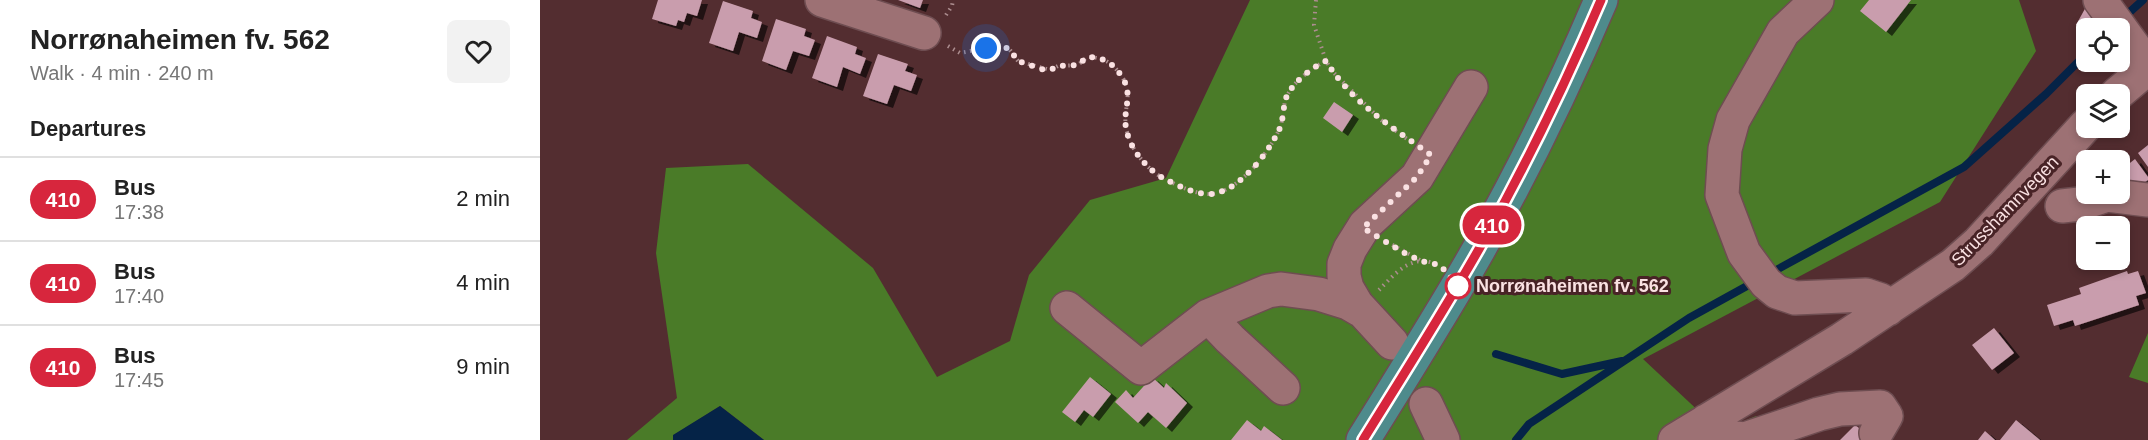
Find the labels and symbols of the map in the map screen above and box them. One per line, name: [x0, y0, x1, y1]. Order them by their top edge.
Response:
your location: [971, 33, 1001, 63]
street label: Strusshamnvegen: [1947, 152, 2063, 270]
line badge: 410: [1458, 206, 1526, 244]
marker: Norrønaheimen fv. 562: [1445, 273, 1471, 299]
place label: Norrønaheimen fv. 562: [1476, 276, 1669, 296]

